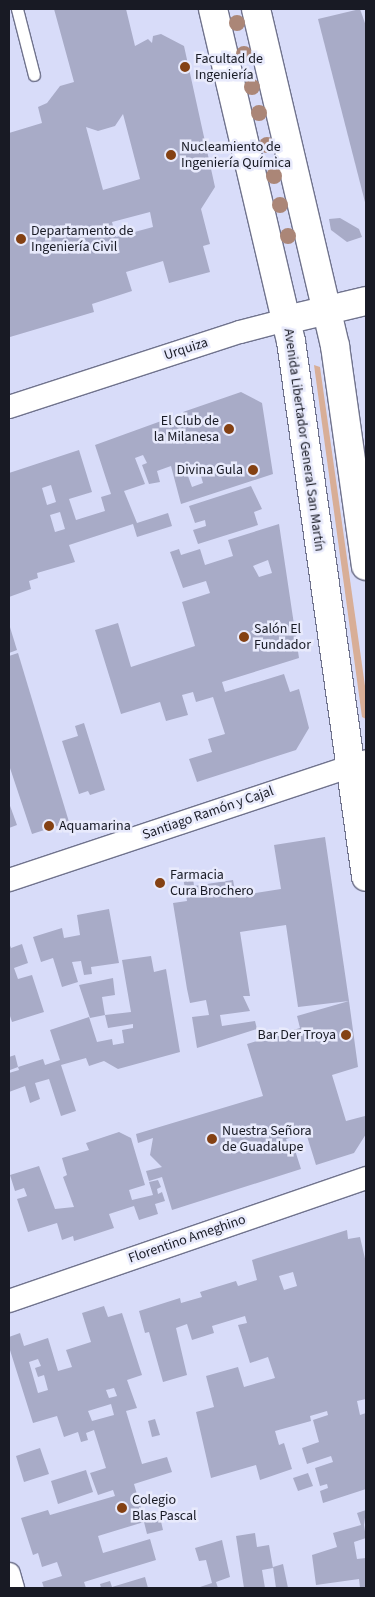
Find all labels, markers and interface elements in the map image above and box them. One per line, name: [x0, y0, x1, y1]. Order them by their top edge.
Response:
place label: Facultad de Ingeniería: [195, 51, 263, 84]
marker: Facultad de Ingeniería: [179, 61, 191, 73]
place label: Nucleamiento de Ingeniería Química: [181, 139, 291, 172]
marker: Nucleamiento de Ingeniería Química: [165, 149, 177, 161]
place label: Departamento de Ingeniería Civil: [31, 223, 133, 256]
marker: Departamento de Ingeniería Civil: [15, 233, 27, 245]
street label: Avenida Libertador General San Martín: [280, 327, 328, 553]
street label: Urquiza: [162, 334, 210, 364]
place label: El Club de la Milanesa: [154, 413, 219, 446]
marker: El Club de la Milanesa: [223, 423, 235, 435]
place label: Divina Gula: [177, 462, 243, 478]
marker: Divina Gula: [247, 464, 259, 476]
place label: Salón El Fundador: [254, 621, 311, 654]
marker: Salón El Fundador: [238, 631, 250, 643]
street label: Santiago Ramón y Cajal: [140, 783, 276, 843]
place label: Aquamarina: [59, 818, 131, 834]
marker: Aquamarina: [43, 820, 55, 832]
place label: Farmacia Cura Brochero: [170, 867, 254, 900]
marker: Farmacia Cura Brochero: [154, 877, 166, 889]
place label: Bar Der Troya: [257, 1027, 336, 1043]
marker: Bar Der Troya: [340, 1029, 352, 1041]
place label: Nuestra Señora de Guadalupe: [222, 1123, 312, 1156]
marker: Nuestra Señora de Guadalupe: [206, 1133, 218, 1145]
street label: Florentino Ameghino: [126, 1211, 248, 1267]
place label: Colegio Blas Pascal: [132, 1492, 197, 1524]
marker: Colegio Blas Pascal: [116, 1502, 128, 1514]

